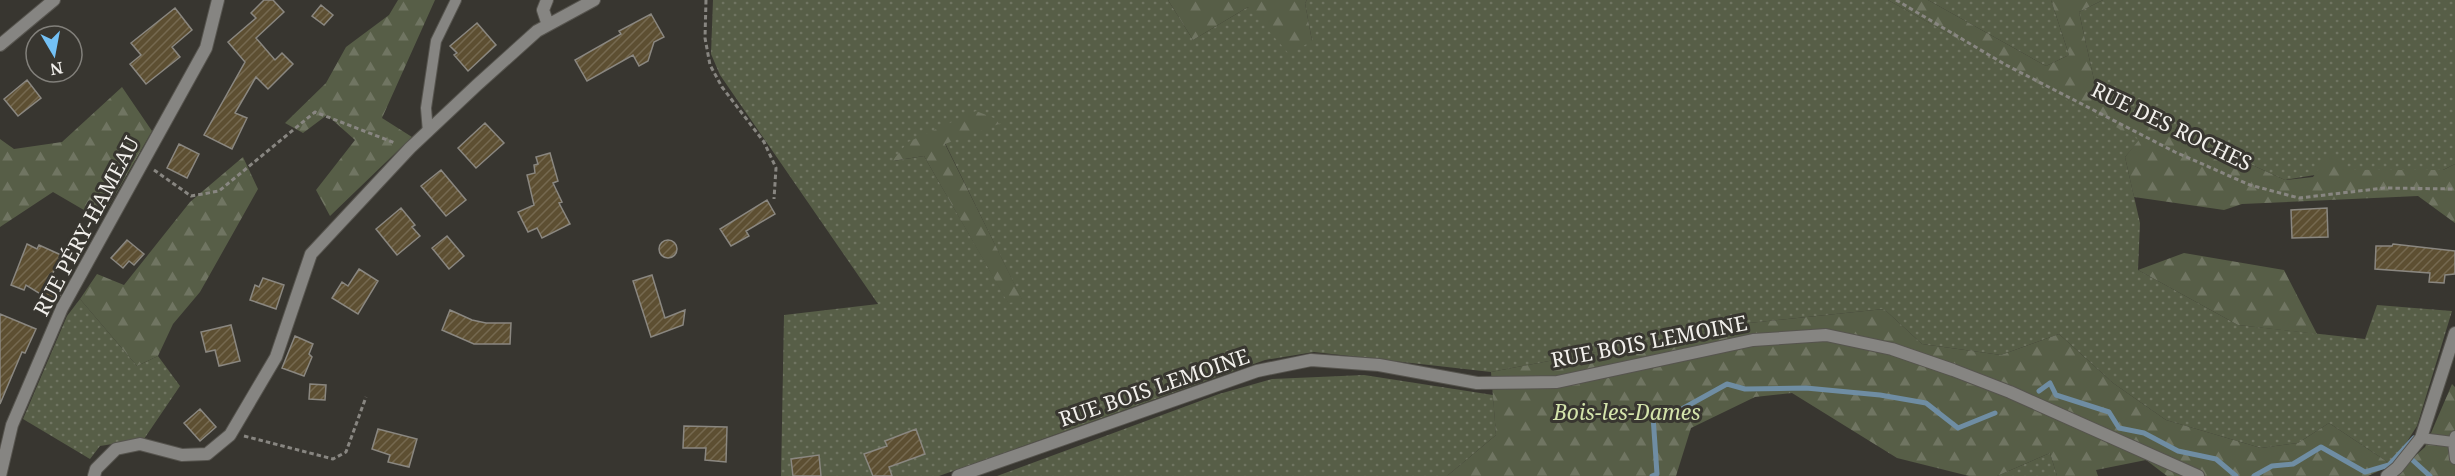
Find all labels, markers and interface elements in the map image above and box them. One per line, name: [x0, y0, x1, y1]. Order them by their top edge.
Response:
north arrow: [24, 24, 84, 84]
text: N: [48, 57, 65, 81]
street label: RUE DES ROCHES: [2087, 75, 2257, 177]
street label: RUE PÉRY-HAMEAU: [27, 131, 145, 321]
street label: RUE BOIS LEMOINE: [1548, 308, 1750, 374]
street label: RUE BOIS LEMOINE: [1055, 341, 1253, 433]
park label: Bois-les-Dames: [1552, 398, 1701, 426]

